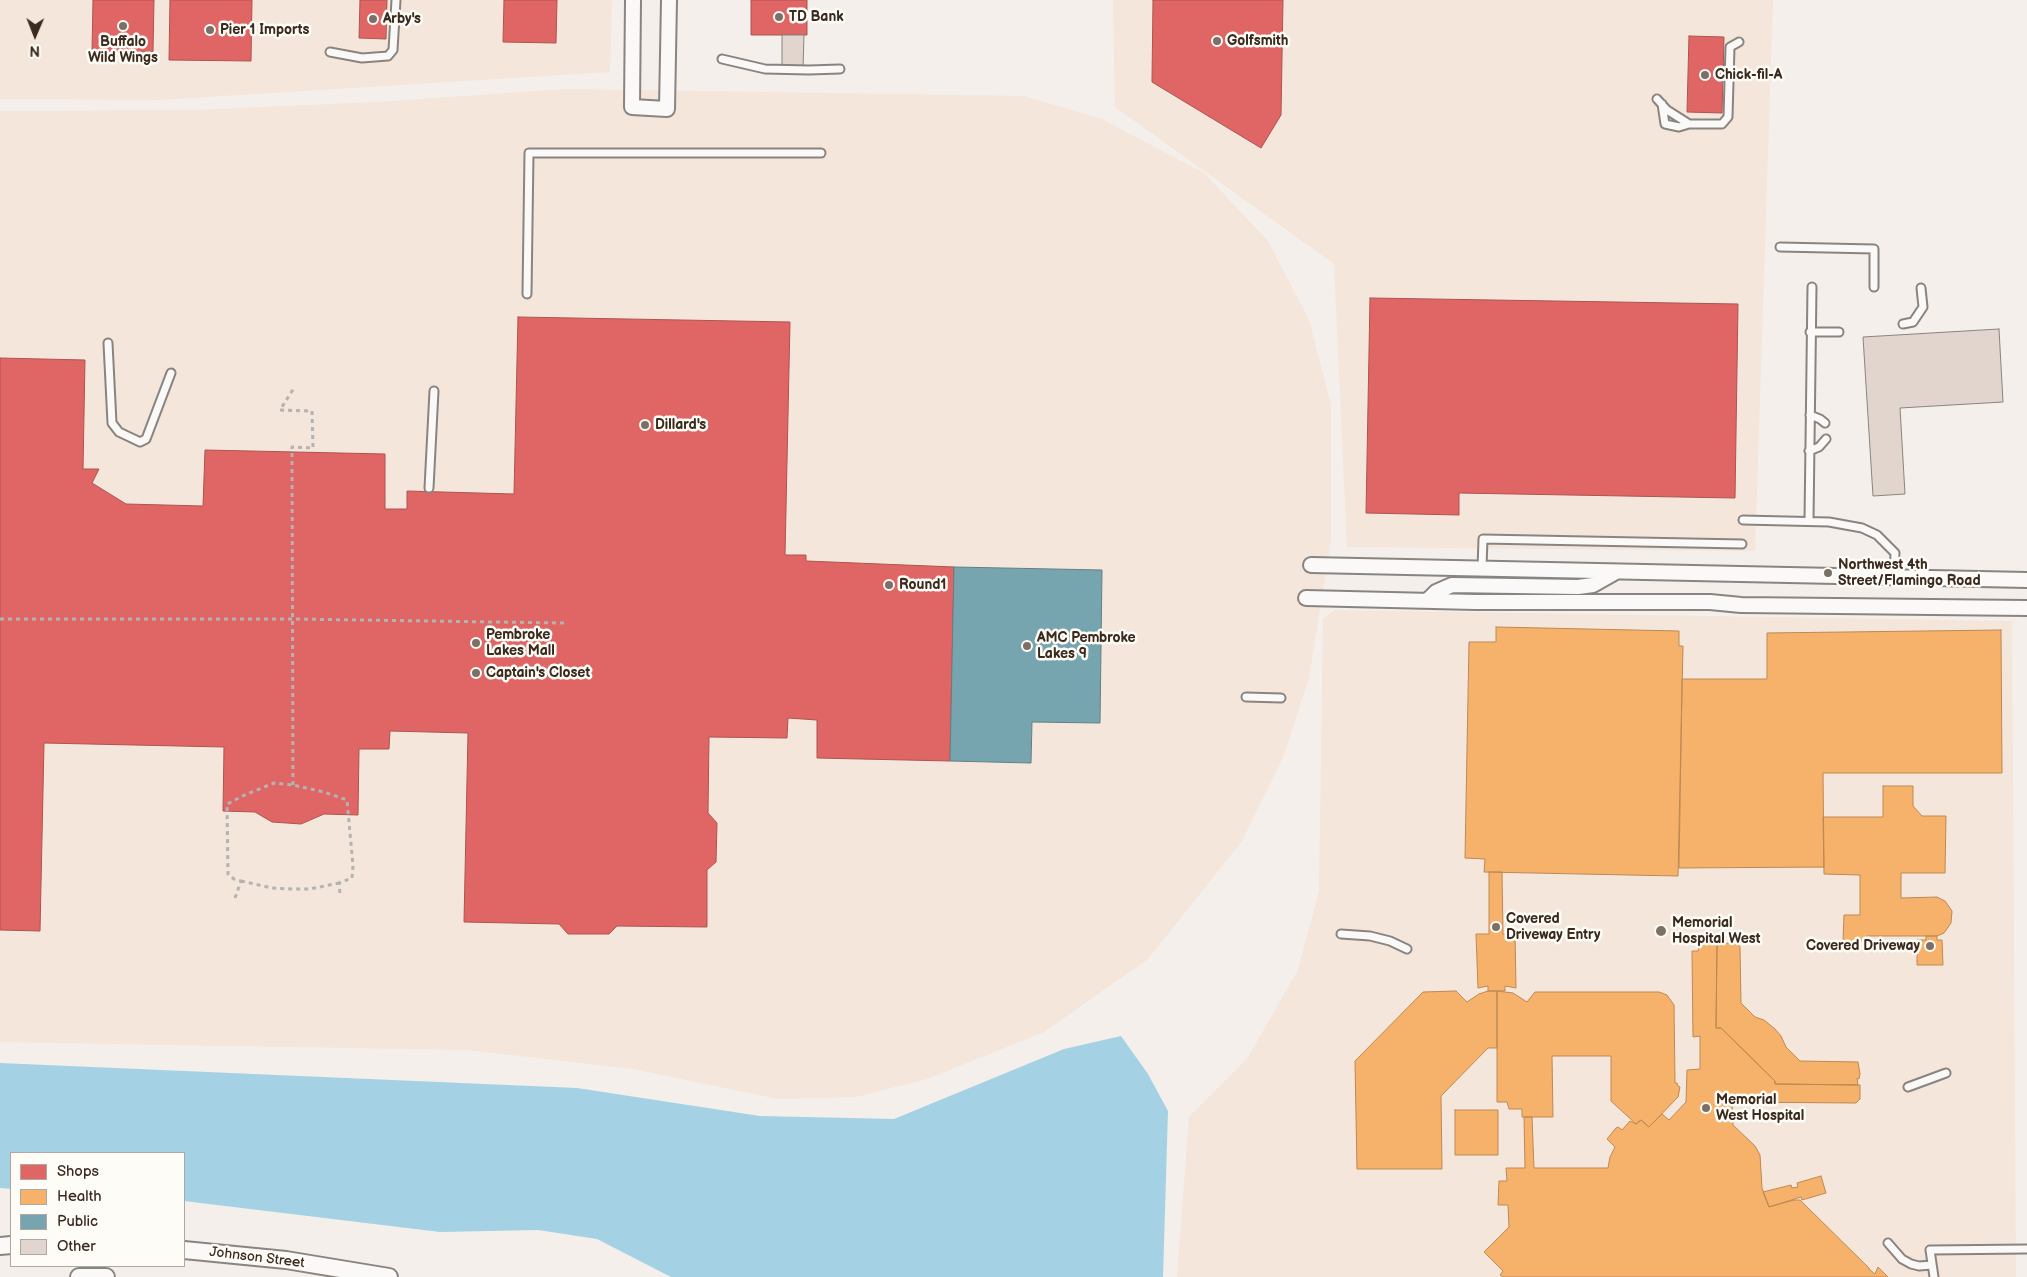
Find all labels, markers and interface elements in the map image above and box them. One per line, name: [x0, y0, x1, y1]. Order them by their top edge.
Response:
place label: TD Bank: [789, 9, 844, 25]
north arrow: [10, 10, 60, 60]
place label: Arby's: [383, 11, 421, 27]
marker: TD Bank: [773, 11, 785, 23]
marker: Arby's: [367, 13, 379, 25]
marker: Buffalo Wild Wings: [117, 20, 129, 32]
place label: Pier 1 Imports: [220, 22, 309, 38]
marker: Pier 1 Imports: [204, 24, 216, 36]
place label: Golfsmith: [1227, 33, 1288, 49]
place label: Buffalo Wild Wings: [88, 34, 158, 66]
marker: Golfsmith: [1211, 35, 1223, 47]
text: N: [29, 42, 40, 59]
place label: Chick-fil-A: [1715, 67, 1782, 83]
marker: Chick-fil-A: [1699, 69, 1711, 81]
place label: Dillard's: [655, 417, 706, 433]
marker: Dillard's: [639, 419, 651, 431]
place label: Northwest 4th Street/Flamingo Road: [1838, 557, 1981, 590]
marker: Northwest 4th Street/Flamingo Road: [1822, 567, 1834, 579]
place label: Round1: [899, 577, 946, 593]
marker: Round1: [883, 579, 895, 591]
place label: Pembroke Lakes Mall: [486, 627, 555, 660]
place label: AMC Pembroke Lakes 9: [1037, 630, 1136, 662]
marker: Pembroke Lakes Mall: [470, 637, 482, 649]
marker: AMC Pembroke Lakes 9: [1021, 640, 1033, 652]
place label: Captain's Closet: [486, 665, 590, 681]
marker: Captain's Closet: [470, 667, 482, 679]
place label: Covered Driveway Entry: [1506, 911, 1600, 944]
place label: Memorial Hospital West: [1672, 915, 1760, 948]
marker: Covered Driveway Entry: [1490, 921, 1502, 933]
marker: Memorial Hospital West: [1654, 924, 1668, 938]
place label: Covered Driveway: [1806, 938, 1920, 954]
marker: Covered Driveway: [1924, 940, 1936, 952]
place label: Memorial West Hospital: [1716, 1092, 1804, 1124]
marker: Memorial West Hospital: [1700, 1102, 1712, 1114]
legend: [10, 1152, 185, 1267]
text: Shops: [57, 1162, 99, 1181]
text: Health: [57, 1187, 102, 1206]
text: Public: [57, 1212, 98, 1231]
text: Other: [57, 1237, 96, 1256]
street label: Johnson Street: [209, 1244, 305, 1272]

